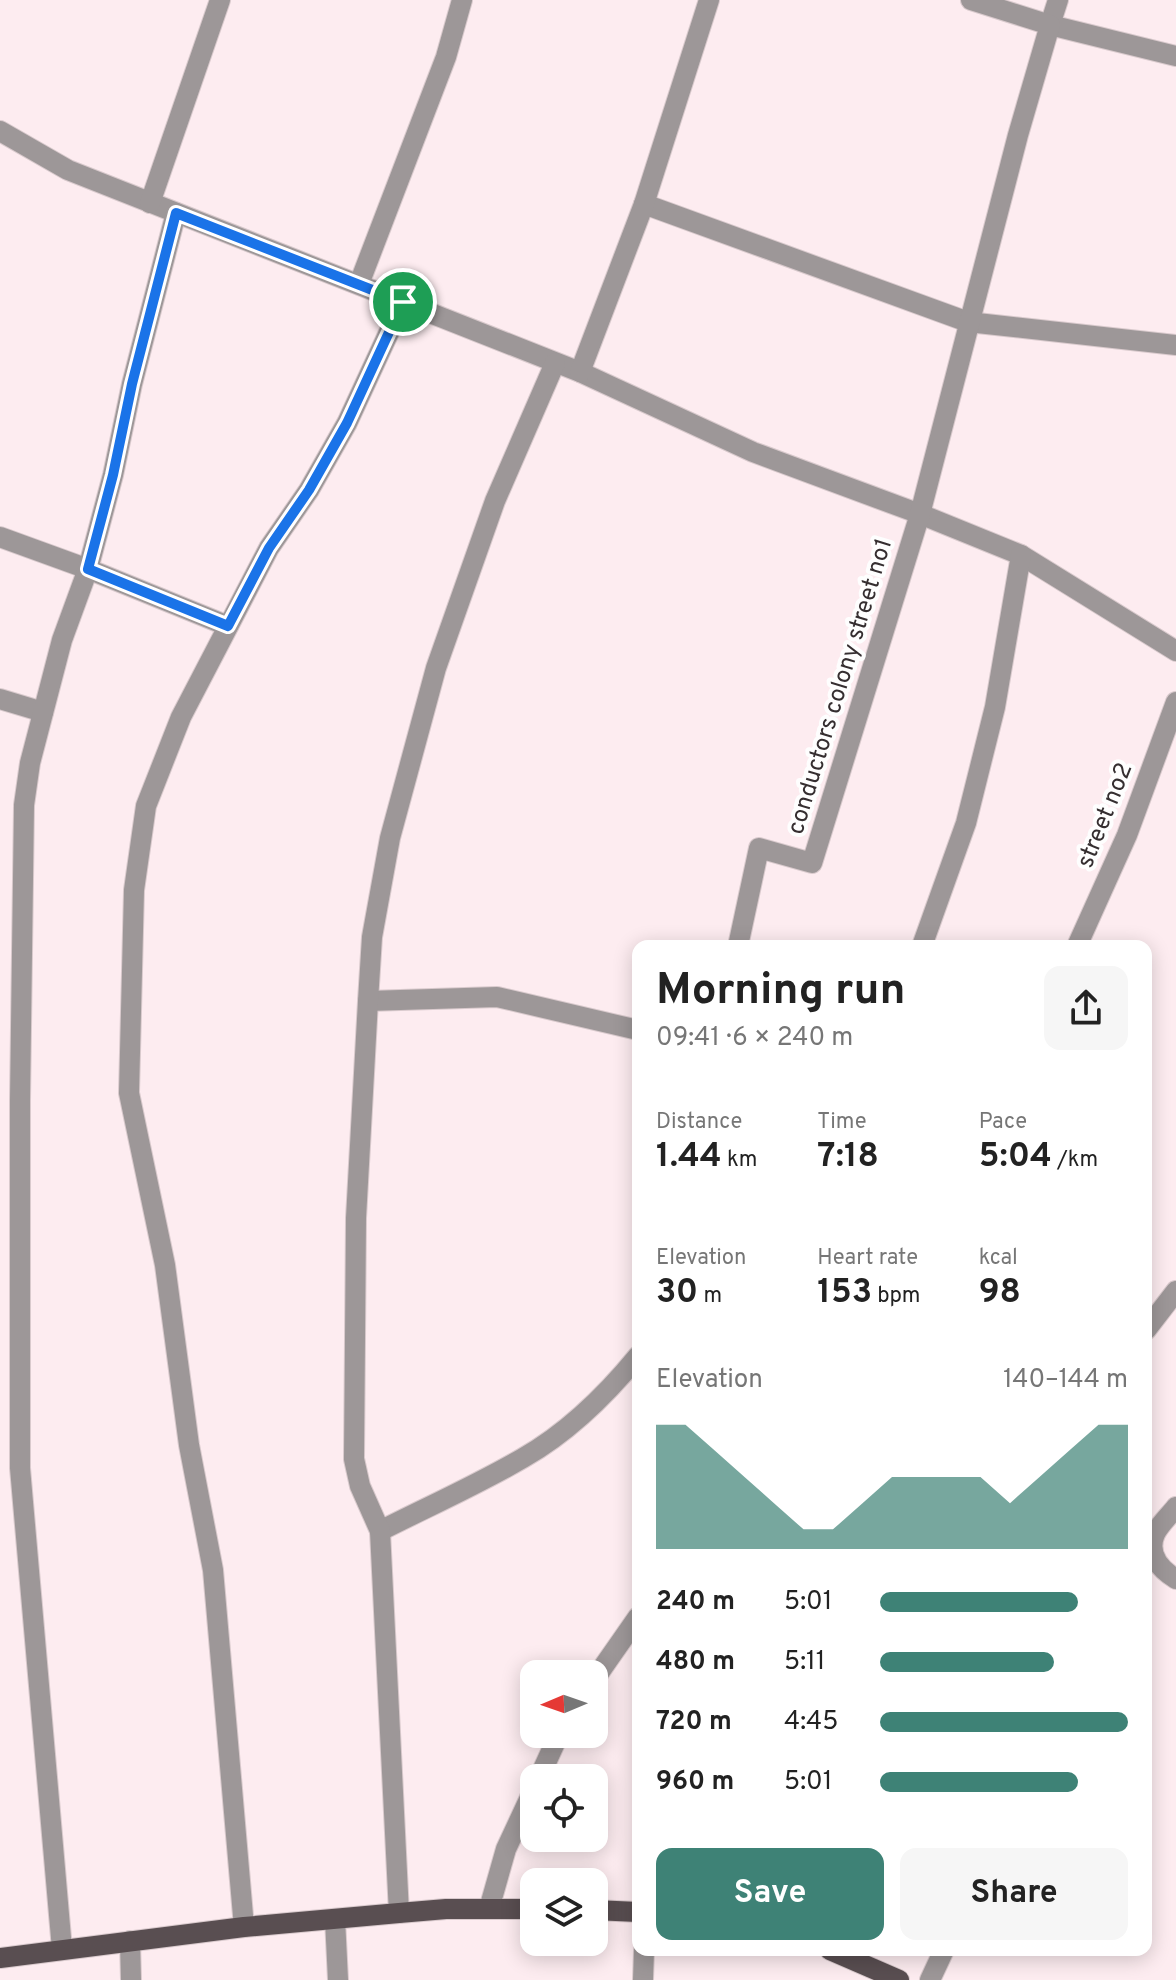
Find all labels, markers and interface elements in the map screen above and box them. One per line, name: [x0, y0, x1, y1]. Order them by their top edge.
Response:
pin: [369, 268, 437, 336]
icon: arrive: [381, 280, 425, 324]
street label: conductors colony street no1: [782, 535, 900, 838]
street label: street no2: [1071, 759, 1140, 873]
text: Morning run: [656, 964, 906, 1020]
button: share: [1044, 966, 1128, 1050]
text: 09:41 · 6 × 240 m: [656, 1022, 853, 1055]
text: Distance: [656, 1109, 742, 1136]
text: Time: [817, 1109, 867, 1136]
text: Pace: [979, 1109, 1027, 1136]
text: 1.44: [656, 1136, 722, 1179]
text: 7:18: [817, 1136, 879, 1179]
text: 5:04: [979, 1136, 1052, 1179]
text: km: [722, 1147, 757, 1174]
text: /km: [1052, 1147, 1098, 1174]
text: Elevation: [656, 1245, 746, 1272]
text: Heart rate: [817, 1245, 918, 1272]
text: kcal: [979, 1245, 1018, 1272]
text: 30: [656, 1272, 698, 1315]
text: 153: [817, 1272, 872, 1315]
text: 98: [979, 1272, 1021, 1315]
text: m: [698, 1283, 722, 1310]
text: bpm: [872, 1283, 920, 1310]
text: Elevation: [656, 1364, 763, 1397]
text: 140–144 m: [1003, 1364, 1128, 1397]
text: 240 m: [656, 1586, 735, 1619]
text: 5:01: [784, 1586, 832, 1619]
text: 480 m: [656, 1646, 735, 1679]
text: 5:11: [784, 1646, 825, 1679]
north arrow: [520, 1660, 608, 1748]
map controls: [520, 1660, 608, 1956]
text: 720 m: [656, 1706, 732, 1739]
text: 4:45: [784, 1706, 838, 1739]
button: locate: [520, 1764, 608, 1852]
text: 960 m: [656, 1766, 734, 1799]
text: 5:01: [784, 1766, 832, 1799]
button: Save: [656, 1848, 884, 1940]
button: Share: [900, 1848, 1128, 1940]
button: layers: [520, 1868, 608, 1956]

